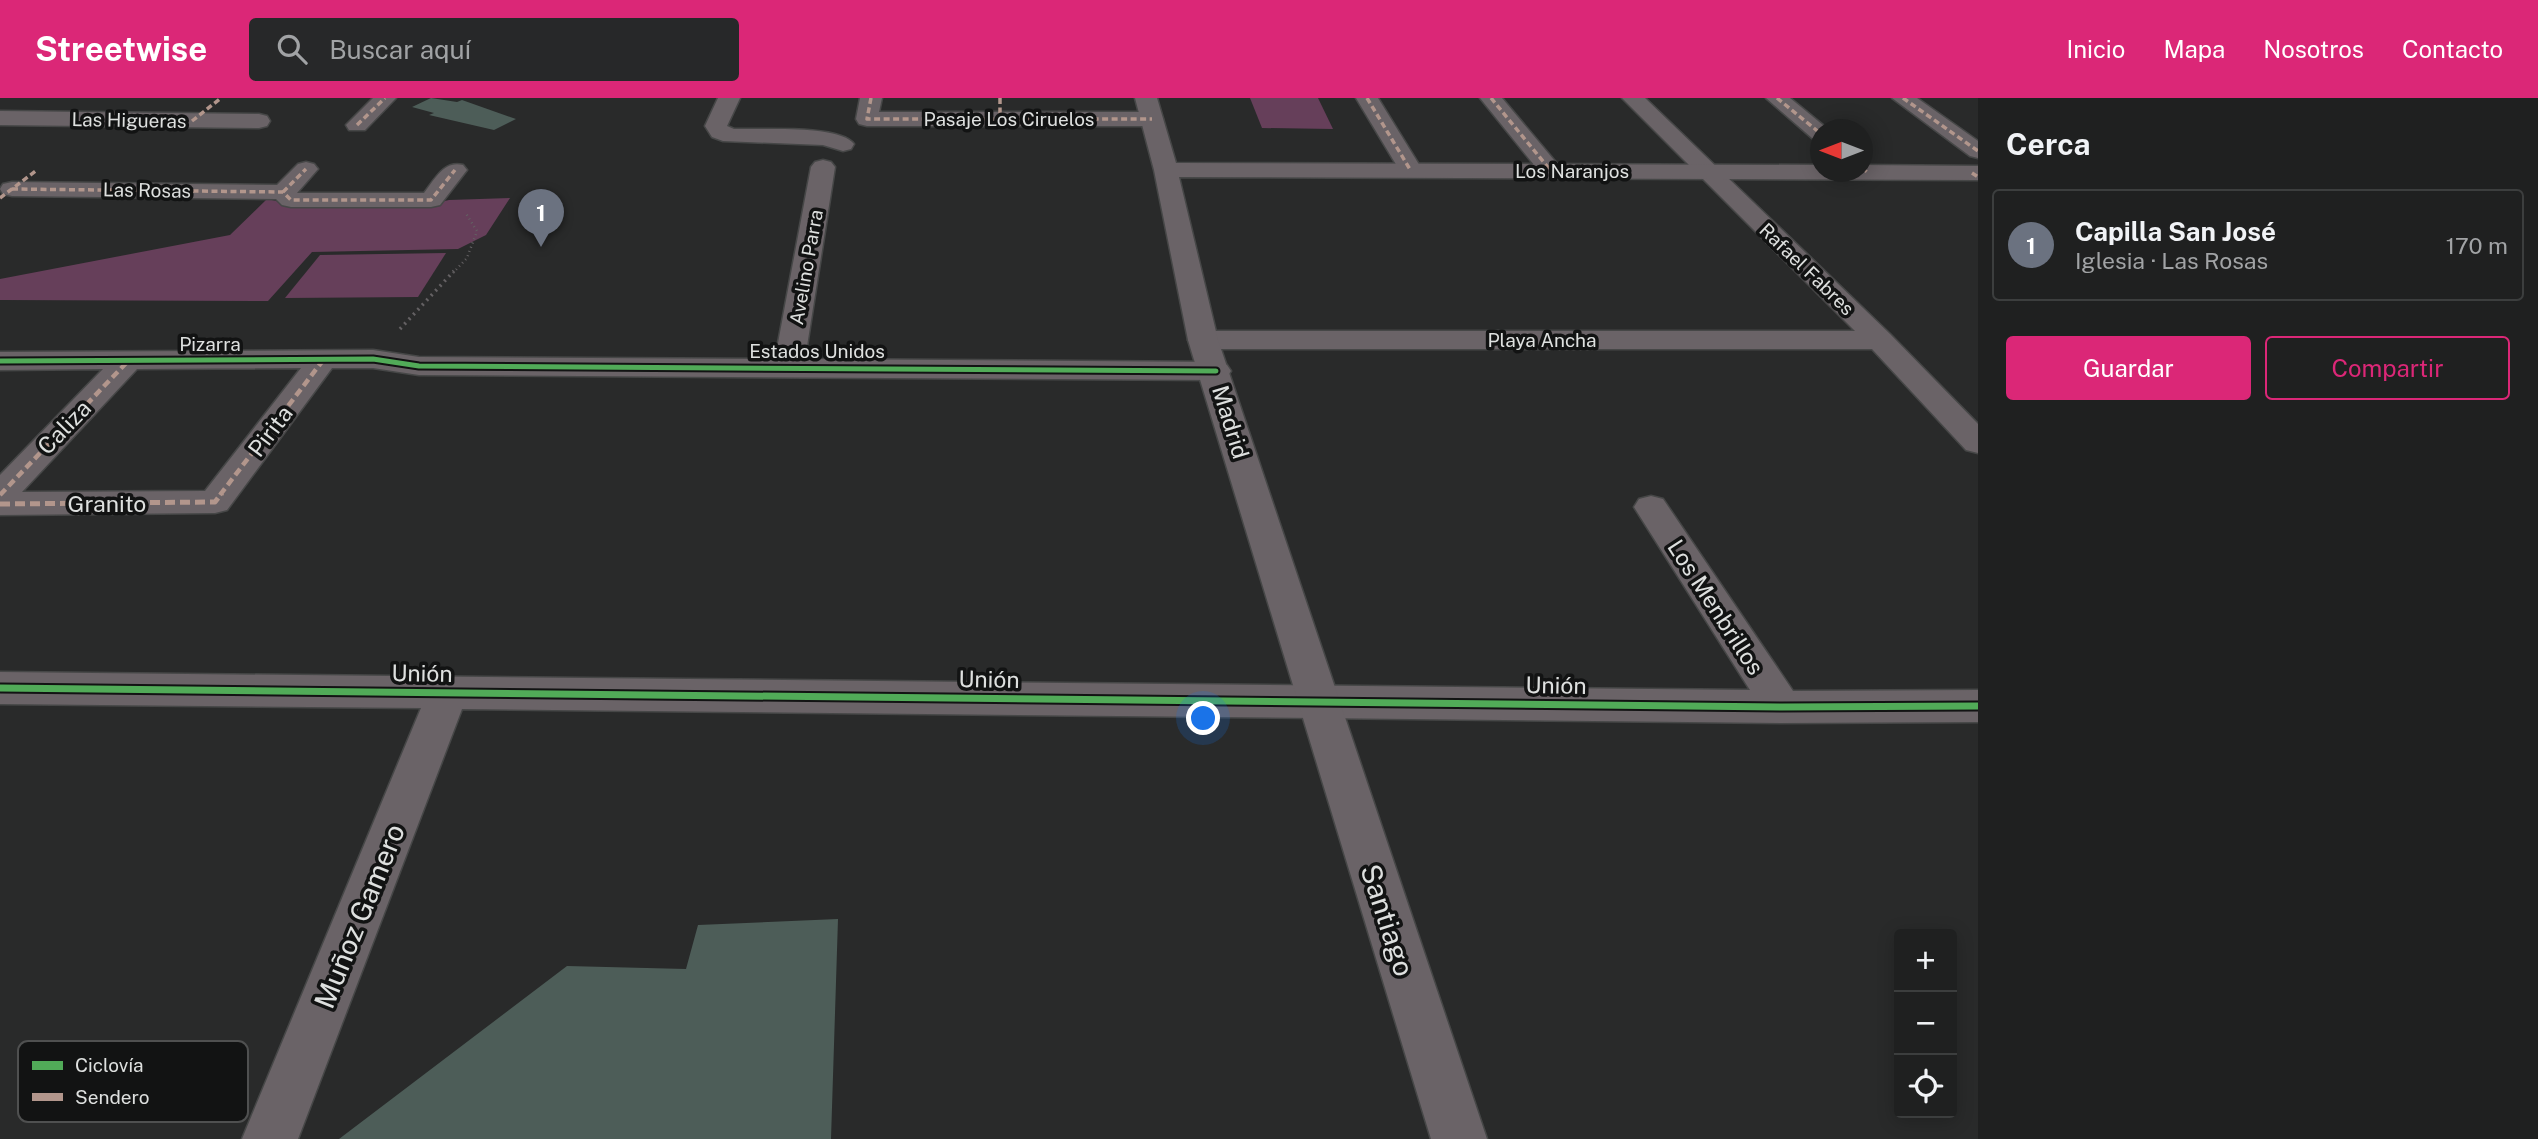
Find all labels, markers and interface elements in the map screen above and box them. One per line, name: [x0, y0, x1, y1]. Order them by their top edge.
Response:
search box: [249, 18, 739, 81]
text: Streetwise: [35, 30, 207, 68]
icon: search: [273, 30, 311, 68]
text: Buscar aquí: [329, 34, 471, 65]
text: Inicio: [2066, 35, 2125, 63]
text: Mapa: [2163, 35, 2225, 63]
text: Nosotros: [2263, 35, 2364, 63]
text: Contacto: [2402, 35, 2503, 63]
street label: Las Higueras: [71, 108, 187, 132]
street label: Pasaje Los Ciruelos: [924, 108, 1094, 130]
north arrow: [1810, 119, 1873, 182]
text: Cerca: [2006, 126, 2091, 162]
street label: Los Naranjos: [1515, 160, 1629, 182]
street label: Las Rosas: [103, 178, 191, 202]
pin: 1: [518, 189, 564, 247]
street label: Avelino Parra: [785, 208, 827, 326]
text: Capilla San José: [2075, 216, 2276, 247]
street label: Rafael Fabres: [1755, 218, 1859, 320]
text: 1: [2026, 232, 2036, 259]
text: 170 m: [2446, 232, 2508, 259]
text: Iglesia · Las Rosas: [2075, 247, 2268, 274]
street label: Playa Ancha: [1487, 329, 1597, 351]
street label: Pizarra: [179, 333, 241, 355]
button: Guardar: [2006, 336, 2251, 400]
button: Compartir: [2265, 336, 2510, 400]
street label: Estados Unidos: [749, 340, 885, 362]
street label: Madrid: [1207, 382, 1255, 462]
street label: Caliza: [32, 394, 96, 460]
street label: Pirita: [242, 400, 298, 462]
street label: Granito: [68, 490, 146, 517]
street label: Los Menbrillos: [1662, 534, 1770, 680]
street label: Unión: [391, 659, 453, 687]
street label: Unión: [958, 665, 1020, 693]
street label: Unión: [1525, 671, 1587, 699]
your location: [1186, 701, 1220, 735]
street label: Muñoz Gamero: [307, 819, 411, 1013]
street label: Santiago: [1354, 860, 1422, 980]
map controls: [1894, 929, 1957, 1118]
button: +: [1894, 929, 1957, 992]
button: −: [1894, 992, 1957, 1055]
legend: [18, 1041, 248, 1122]
text: Ciclovía: [75, 1054, 144, 1076]
button: locate: [1894, 1055, 1957, 1118]
text: Sendero: [75, 1086, 150, 1108]

